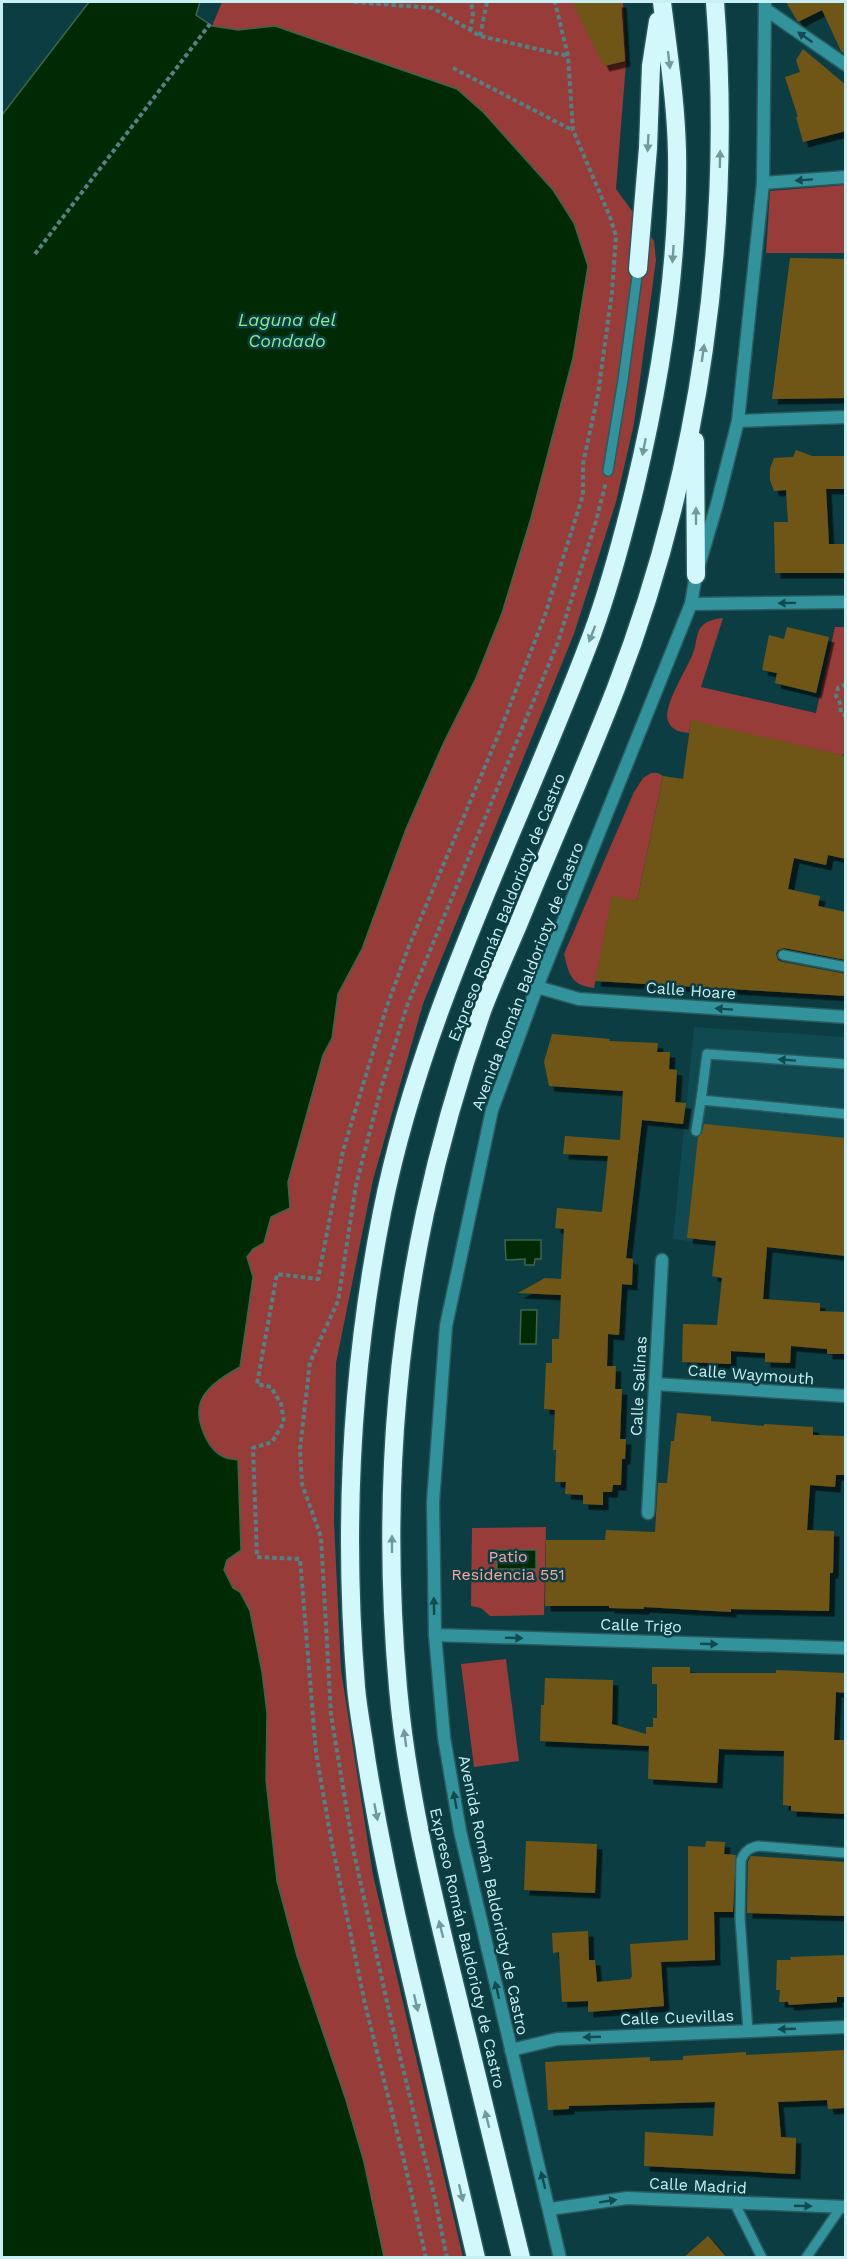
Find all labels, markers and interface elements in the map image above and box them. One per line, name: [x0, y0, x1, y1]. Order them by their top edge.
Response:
one-way arrow: [797, 32, 813, 43]
one-way arrow: [664, 50, 674, 69]
one-way arrow: [644, 134, 653, 153]
one-way arrow: [715, 149, 724, 168]
one-way arrow: [795, 175, 814, 185]
one-way arrow: [668, 245, 678, 264]
water label: Laguna del Condado: [238, 309, 336, 351]
one-way arrow: [698, 343, 707, 362]
one-way arrow: [639, 437, 648, 456]
one-way arrow: [691, 507, 701, 526]
one-way arrow: [778, 598, 797, 607]
one-way arrow: [586, 626, 596, 644]
street label: Expreso Román Baldorioty de Castro: [444, 770, 569, 1044]
street label: Avenida Román Baldorioty de Castro: [467, 839, 588, 1113]
street label: Calle Hoare: [645, 978, 737, 1003]
one-way arrow: [715, 1004, 734, 1014]
one-way arrow: [778, 1055, 797, 1065]
street label: Calle Salinas: [626, 1335, 651, 1437]
street label: Calle Waymouth: [687, 1361, 815, 1388]
one-way arrow: [387, 1534, 397, 1553]
park label: Patio Residencia 551: [451, 1547, 565, 1584]
one-way arrow: [430, 1597, 439, 1616]
street label: Calle Trigo: [600, 1615, 682, 1636]
one-way arrow: [505, 1633, 524, 1643]
one-way arrow: [700, 1639, 719, 1648]
one-way arrow: [401, 1728, 410, 1747]
street label: Avenida Román Baldorioty de Castro: [455, 1753, 532, 2037]
one-way arrow: [450, 1790, 459, 1809]
one-way arrow: [372, 1803, 381, 1822]
street label: Expreso Román Baldorioty de Castro: [426, 1806, 509, 2090]
one-way arrow: [436, 1920, 446, 1939]
one-way arrow: [492, 1981, 502, 2000]
one-way arrow: [412, 1994, 422, 2012]
street label: Calle Cuevillas: [620, 2006, 734, 2029]
one-way arrow: [778, 2025, 797, 2034]
one-way arrow: [583, 2033, 602, 2042]
one-way arrow: [482, 2110, 492, 2128]
one-way arrow: [537, 2171, 547, 2189]
street label: Calle Madrid: [649, 2173, 747, 2198]
one-way arrow: [456, 2183, 466, 2202]
one-way arrow: [599, 2196, 618, 2205]
one-way arrow: [793, 2201, 812, 2210]

